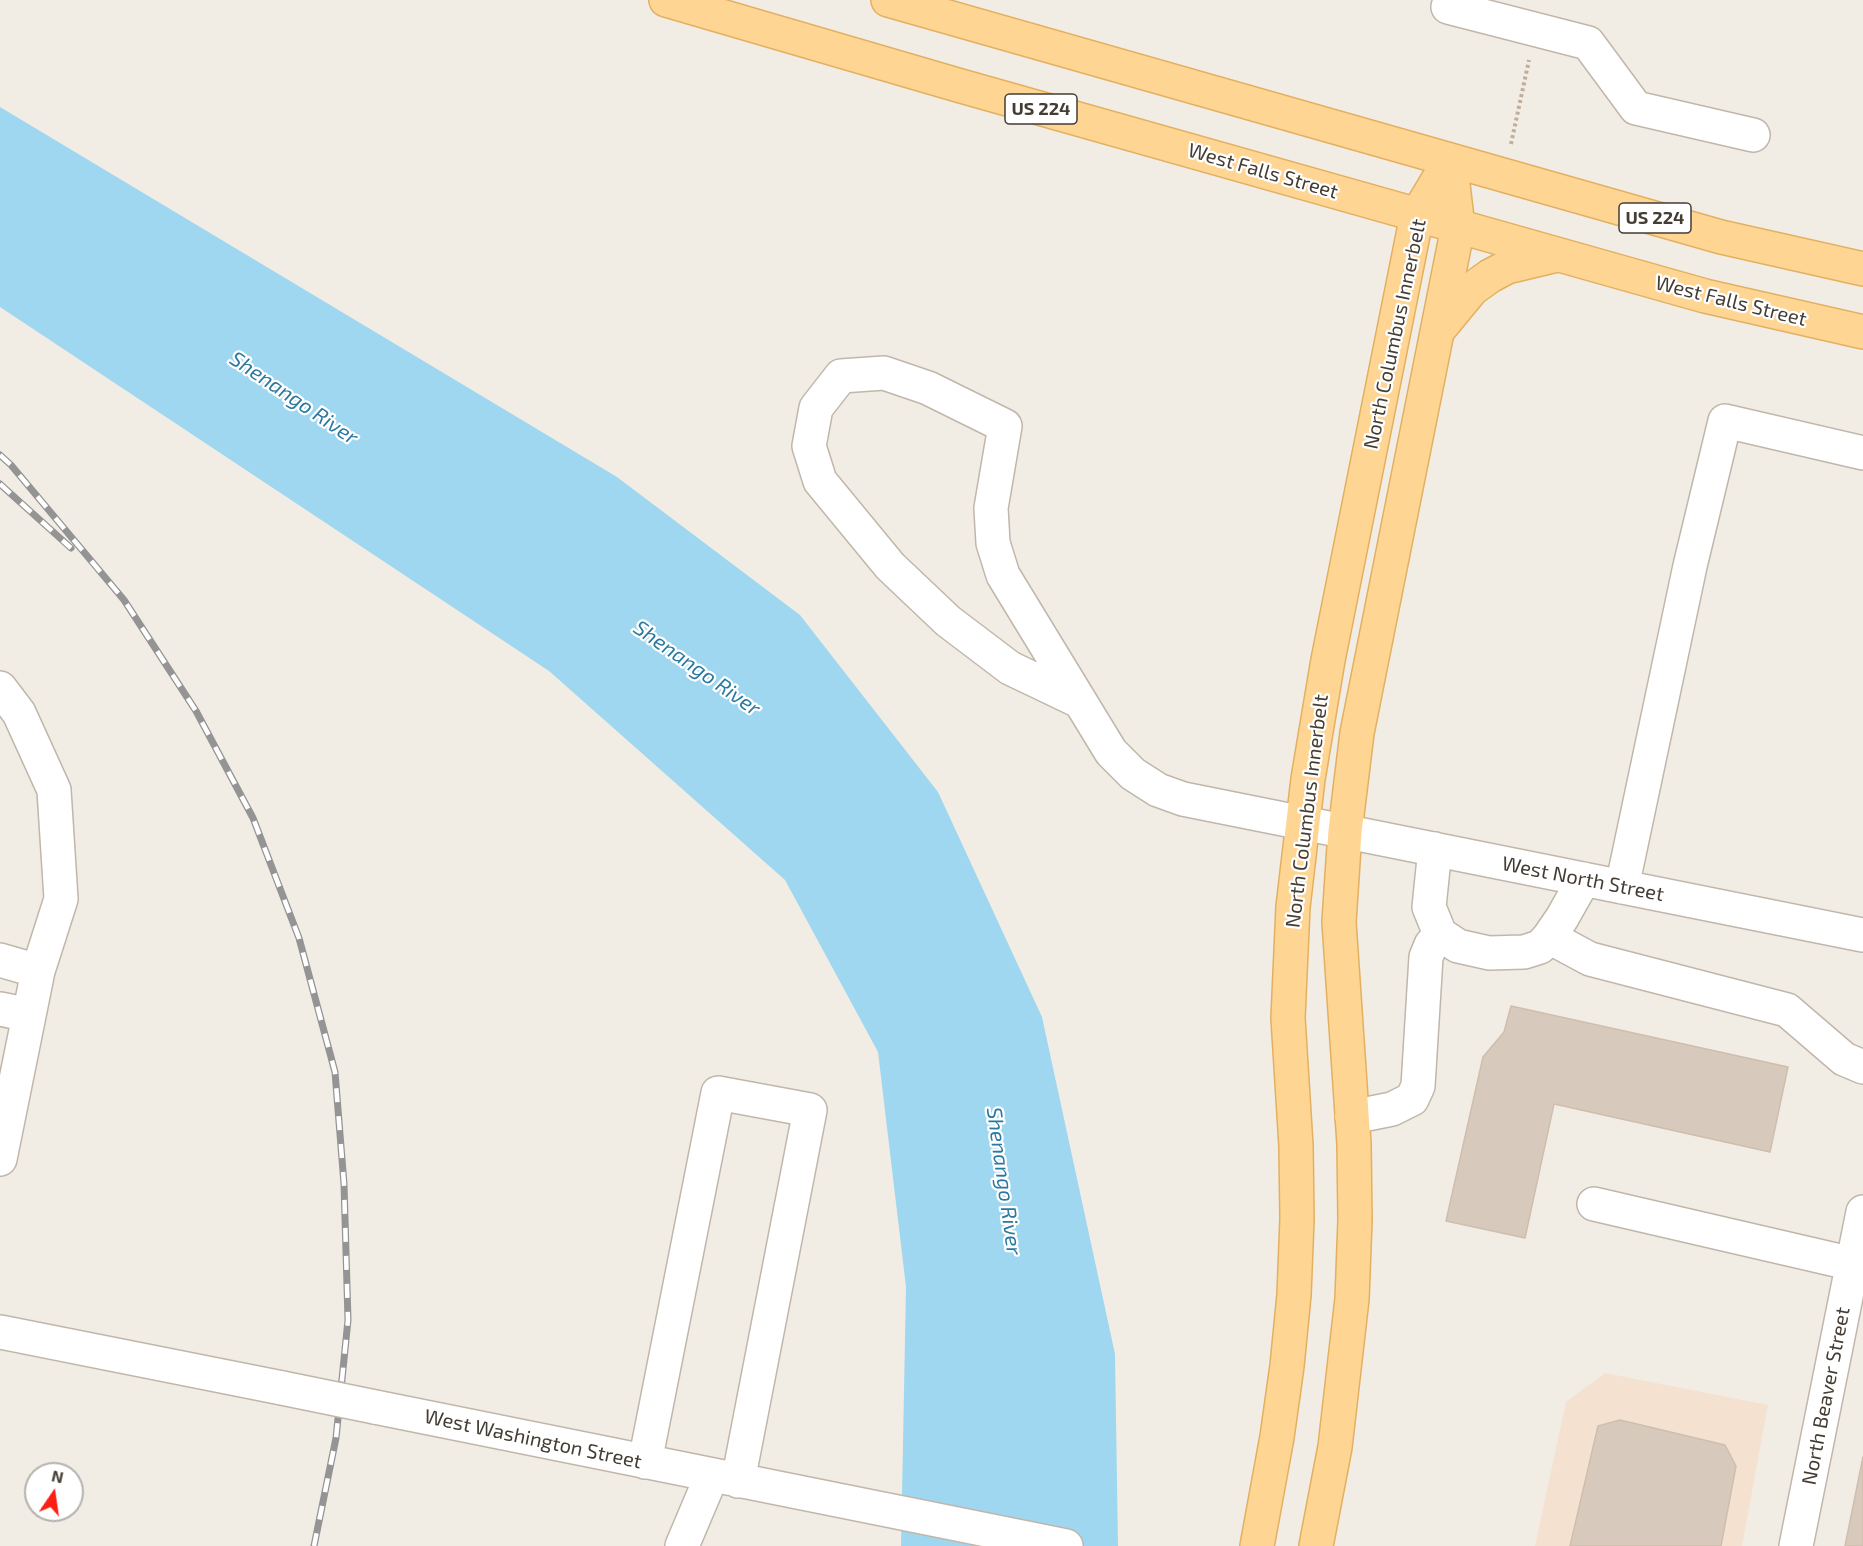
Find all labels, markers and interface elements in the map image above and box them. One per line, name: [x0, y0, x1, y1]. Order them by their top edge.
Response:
road number: US 224: [1005, 94, 1077, 124]
street label: West Falls Street: [1185, 138, 1341, 204]
road number: US 224: [1619, 203, 1691, 233]
street label: North Columbus Innerbelt: [1359, 217, 1431, 451]
street label: West Falls Street: [1653, 271, 1809, 331]
water label: Shenango River: [225, 346, 363, 450]
water label: Shenango River: [629, 615, 765, 721]
street label: North Columbus Innerbelt: [1281, 693, 1333, 929]
street label: West North Street: [1500, 852, 1666, 906]
water label: Shenango River: [981, 1105, 1027, 1257]
street label: North Beaver Street: [1797, 1305, 1855, 1487]
street label: West Washington Street: [422, 1404, 644, 1474]
north arrow: [24, 1462, 84, 1522]
text: N: [50, 1465, 65, 1486]

